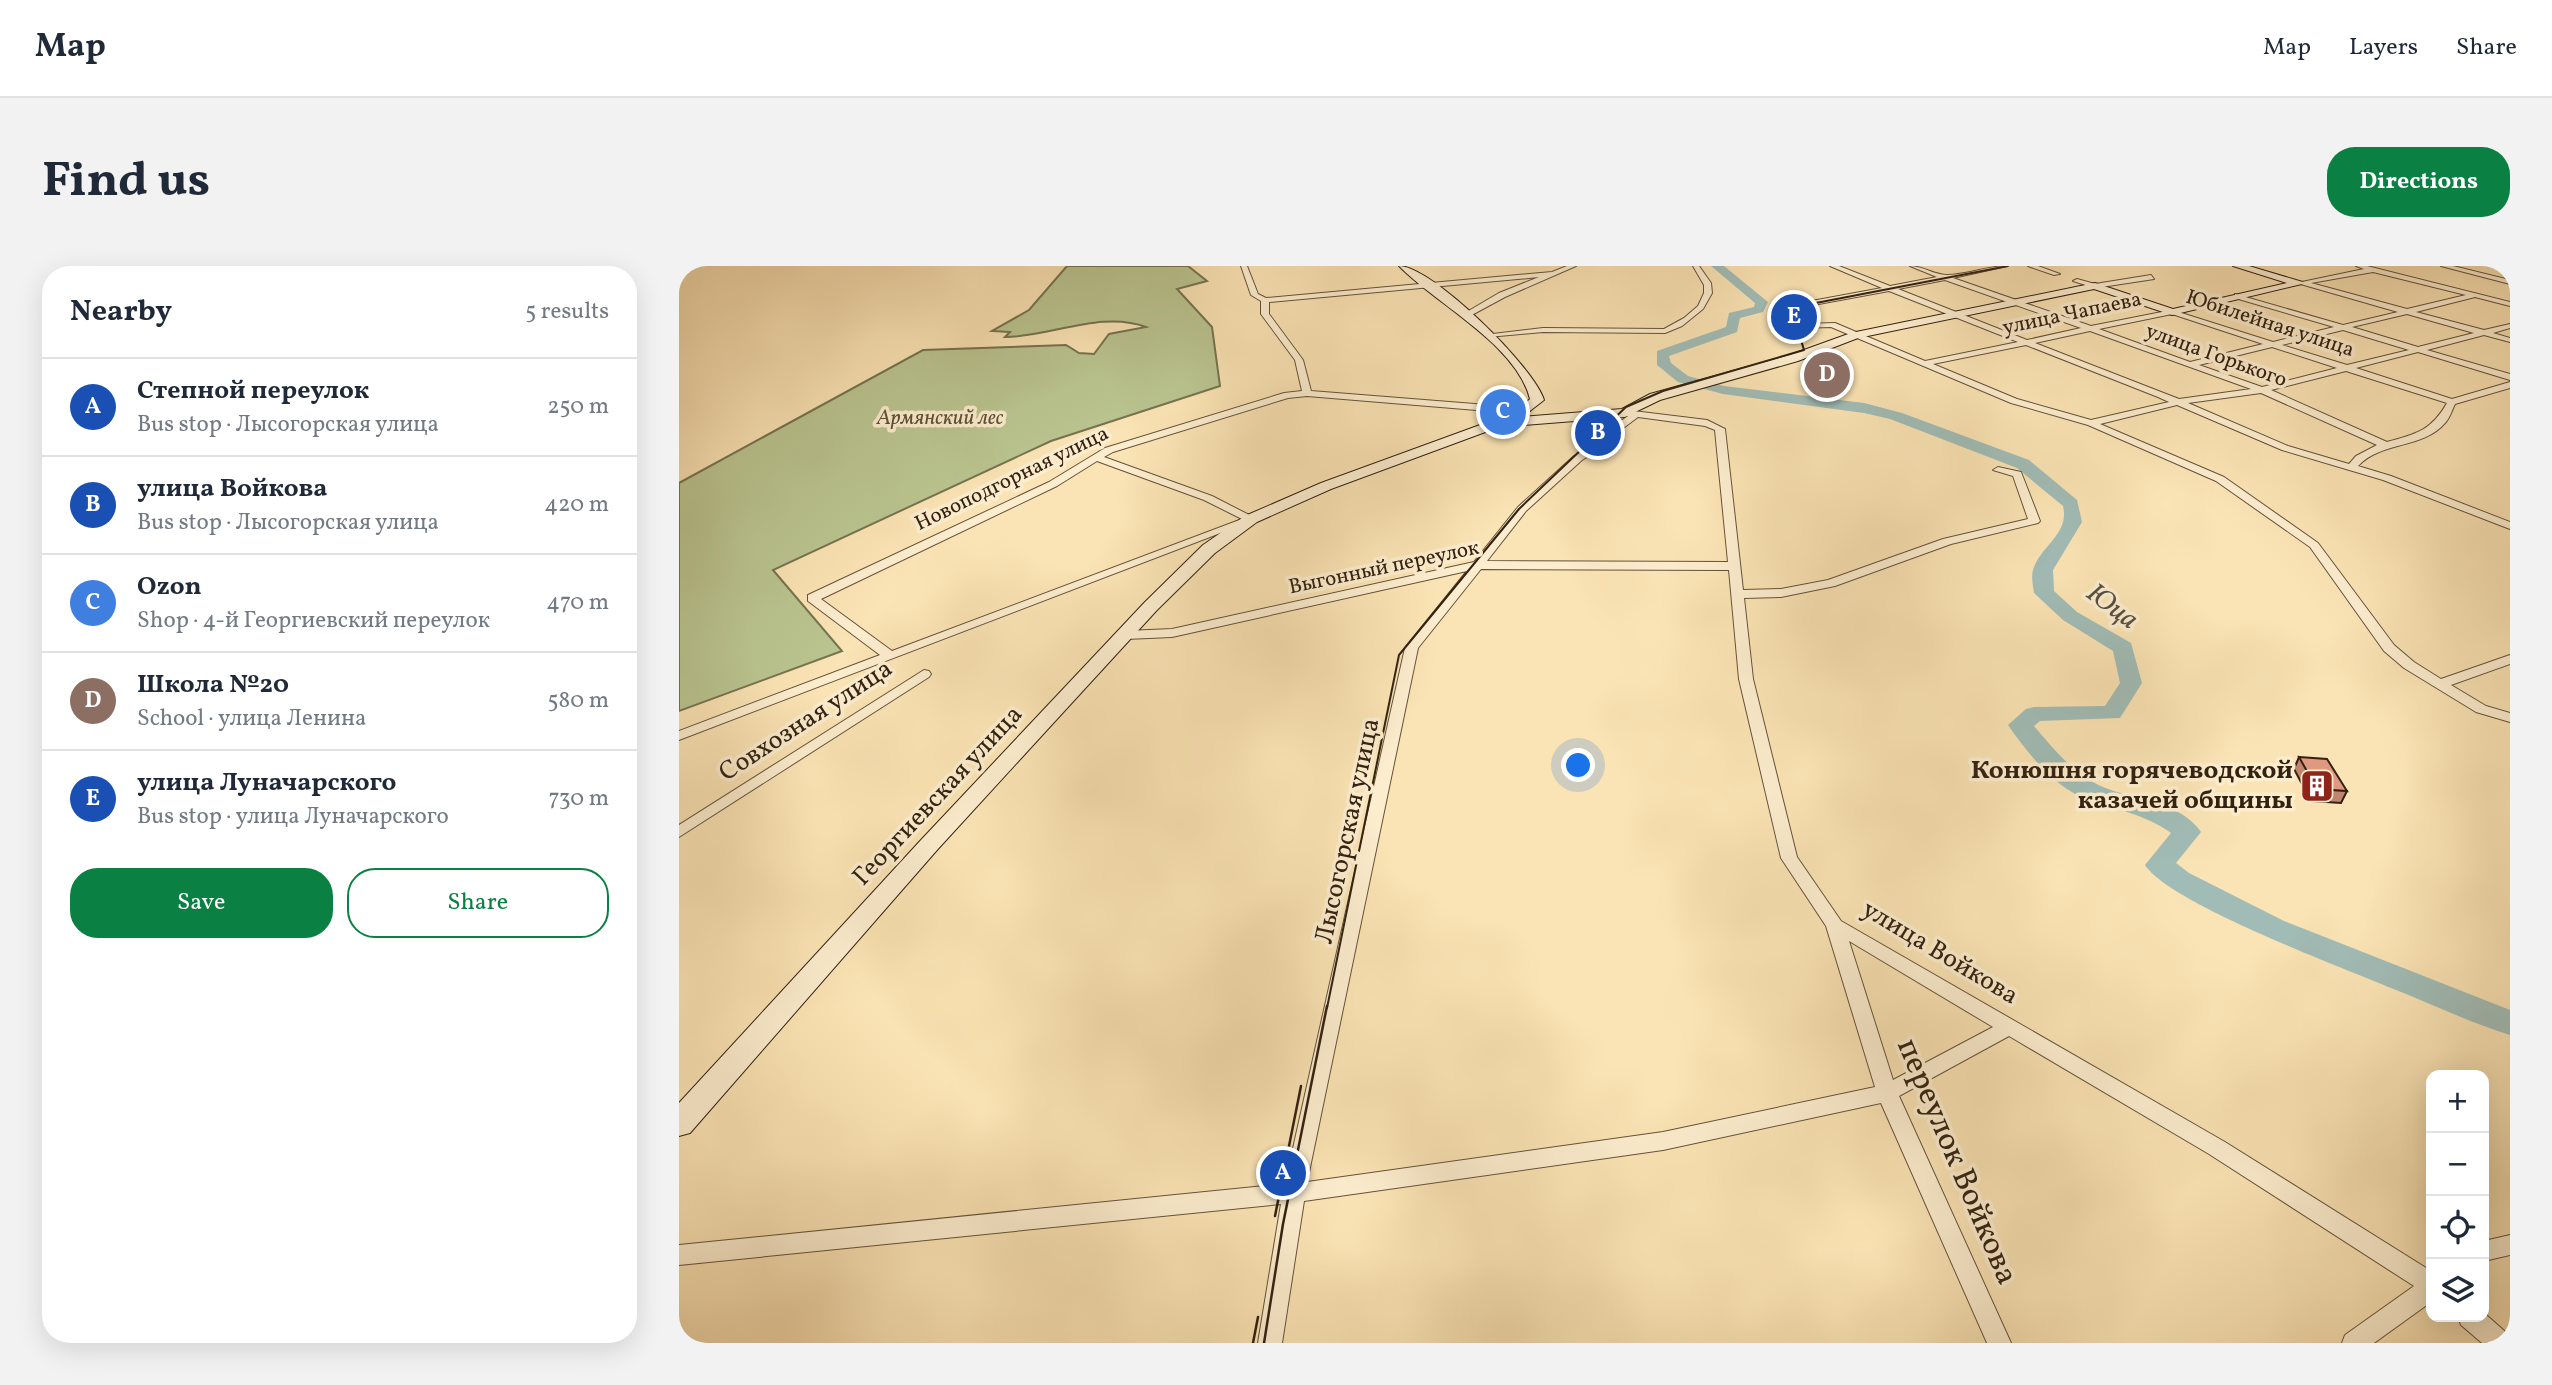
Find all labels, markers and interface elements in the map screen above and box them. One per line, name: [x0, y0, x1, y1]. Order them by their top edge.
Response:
text: Map: [35, 25, 106, 71]
text: Map: [2263, 31, 2311, 65]
text: Layers: [2349, 31, 2418, 65]
text: Share: [2456, 31, 2517, 65]
button: Directions: [2327, 147, 2510, 217]
text: Find us: [42, 148, 210, 217]
street label: Юбилейная улица: [2182, 283, 2358, 365]
street label: улица Чапаева: [2000, 285, 2144, 343]
text: Nearby: [70, 291, 172, 333]
pin: E: [1771, 291, 1817, 343]
text: 5 results: [525, 296, 609, 328]
street label: улица Горького: [2141, 317, 2291, 395]
pin: D: [1804, 349, 1850, 401]
text: Степной переулок: [137, 373, 369, 409]
pin: C: [1480, 386, 1526, 438]
text: A: [85, 391, 101, 423]
text: 250 m: [547, 391, 609, 423]
park label: Армянский лес: [876, 404, 1004, 433]
pin: B: [1575, 407, 1621, 459]
text: Bus stop · Лысогорская улица: [137, 409, 439, 441]
street label: Новоподгорная улица: [910, 419, 1114, 539]
text: улица Войкова: [137, 471, 328, 507]
text: B: [85, 489, 101, 521]
text: 420 m: [544, 489, 609, 521]
text: Bus stop · Лысогорская улица: [137, 507, 439, 539]
street label: Выгонный переулок: [1286, 534, 1482, 602]
text: Ozon: [137, 569, 202, 605]
water label: Юца: [2078, 575, 2146, 639]
text: C: [86, 587, 100, 619]
text: 470 m: [546, 587, 609, 619]
text: Shop · 4-й Георгиевский переулок: [137, 605, 490, 637]
street label: Совхозная улица: [712, 651, 900, 791]
text: Школа №20: [137, 667, 289, 703]
text: D: [85, 685, 101, 717]
text: 580 m: [547, 685, 609, 717]
street label: Георгиевская улица: [845, 698, 1031, 894]
text: School · улица Ленина: [137, 703, 367, 735]
street label: Лысогорская улица: [1306, 715, 1390, 947]
your location: [1561, 748, 1595, 782]
place label: Конюшня горячеводской казачей общины: [1971, 753, 2293, 819]
text: улица Луначарского: [137, 765, 396, 801]
building icon: Конюшня горячеводской казачей общины: [2298, 767, 2336, 805]
text: E: [86, 783, 100, 815]
text: 730 m: [548, 783, 609, 815]
text: Bus stop · улица Луначарского: [137, 801, 449, 833]
button: Save: [70, 868, 333, 938]
button: Share: [347, 868, 609, 938]
street label: улица Войкова: [1855, 892, 2025, 1014]
street label: переулок Войкова: [1884, 1032, 2028, 1292]
map controls: [2426, 1070, 2489, 1322]
button: +: [2426, 1070, 2489, 1133]
button: −: [2426, 1133, 2489, 1196]
pin: A: [1260, 1147, 1306, 1199]
button: locate: [2426, 1196, 2489, 1259]
button: layers: [2426, 1259, 2489, 1322]

